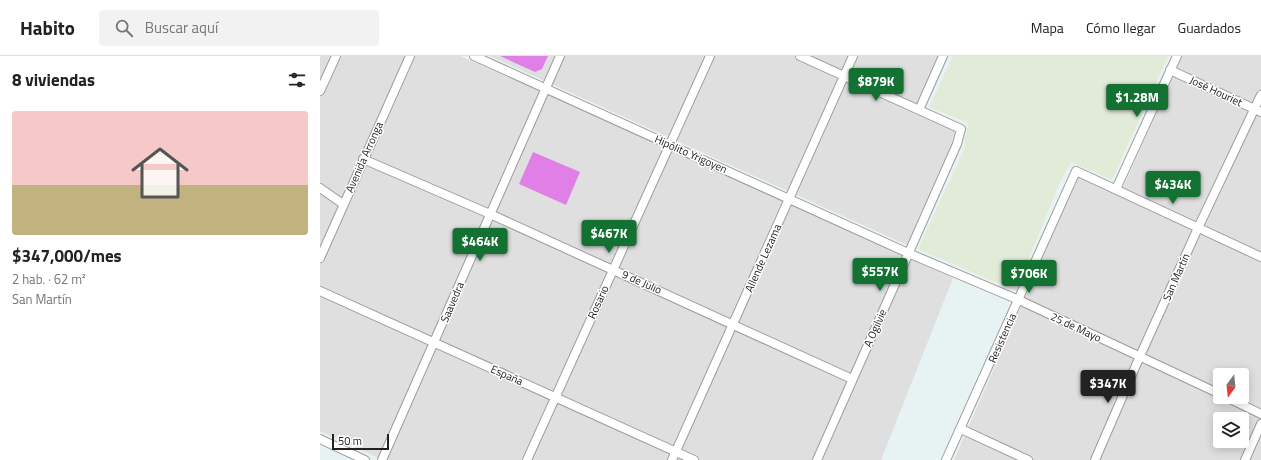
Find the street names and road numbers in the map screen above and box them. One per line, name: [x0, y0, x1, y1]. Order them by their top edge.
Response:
street label: José Houriet: [1187, 72, 1245, 110]
street label: Avenida Arronga: [341, 119, 387, 195]
street label: Hipólito Yrigoyen: [652, 131, 730, 177]
street label: Allende Lezama: [741, 221, 785, 295]
street label: San Martín: [1158, 251, 1194, 303]
street label: 9 de Julio: [619, 266, 665, 298]
street label: Saavedra: [436, 279, 468, 325]
street label: Rosario: [584, 283, 613, 321]
street label: A Ogilvie: [860, 306, 891, 350]
street label: 25 de Mayo: [1048, 308, 1104, 346]
street label: Resistencia: [984, 310, 1020, 365]
street label: España: [488, 361, 526, 389]

